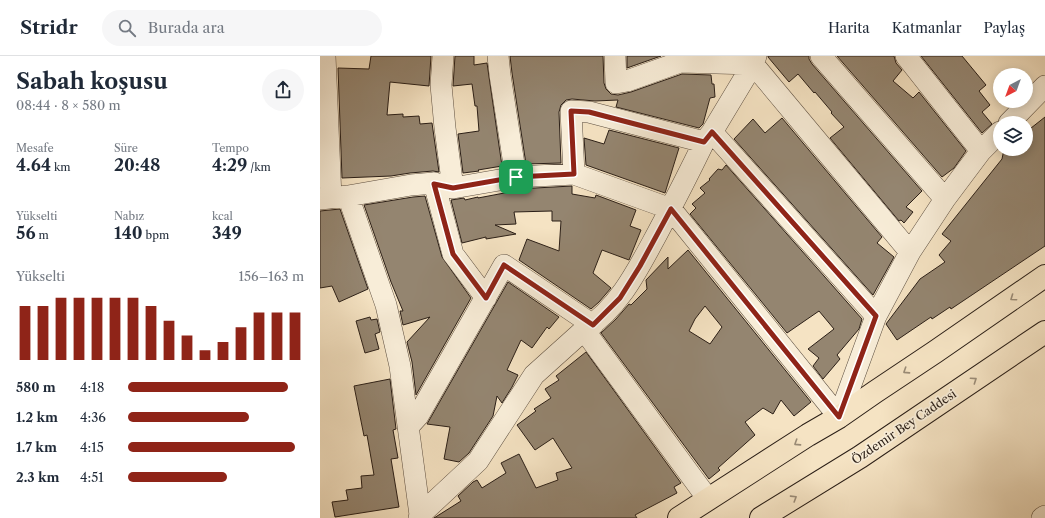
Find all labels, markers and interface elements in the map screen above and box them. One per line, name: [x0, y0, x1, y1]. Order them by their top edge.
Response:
search box: [102, 10, 382, 46]
text: Stridr: [20, 16, 78, 39]
icon: search: [116, 17, 138, 39]
text: Burada ara: [148, 18, 225, 37]
text: Harita: [828, 19, 870, 37]
text: Katmanlar: [892, 19, 962, 37]
text: Paylaş: [984, 19, 1025, 37]
text: Sabah koşusu: [16, 68, 168, 95]
north arrow: [993, 68, 1033, 108]
map controls: [993, 68, 1033, 156]
button: share: [262, 69, 304, 111]
text: 08:44 · 8 × 580 m: [16, 97, 121, 113]
button: layers: [993, 116, 1033, 156]
text: Mesafe: [16, 141, 54, 155]
text: Süre: [114, 141, 138, 155]
text: Tempo: [212, 141, 249, 155]
text: 4.64: [16, 155, 51, 175]
text: 20:48: [114, 155, 160, 175]
text: 4:29: [212, 155, 247, 175]
text: km: [51, 160, 71, 174]
text: /km: [247, 160, 271, 174]
pin: [499, 160, 533, 194]
icon: arrive: [505, 166, 527, 188]
text: Yükselti: [16, 209, 57, 223]
text: Nabız: [114, 209, 144, 223]
text: kcal: [212, 209, 233, 223]
text: 56: [16, 223, 36, 243]
text: 140: [114, 223, 143, 243]
text: 349: [212, 223, 242, 243]
text: m: [36, 228, 49, 242]
text: bpm: [143, 228, 169, 242]
text: Yükselti: [16, 268, 65, 284]
text: 156–163 m: [239, 268, 304, 284]
one-way arrow: [1010, 293, 1017, 301]
one-way arrow: [903, 367, 910, 374]
one-way arrow: [969, 378, 976, 385]
text: 580 m: [16, 379, 56, 395]
text: 4:18: [80, 379, 104, 395]
street label: Özdemir Bey Caddesi: [848, 385, 959, 467]
text: 1.2 km: [16, 409, 58, 425]
text: 4:36: [80, 409, 106, 425]
one-way arrow: [794, 438, 801, 446]
text: 1.7 km: [16, 439, 57, 455]
text: 4:15: [80, 439, 104, 455]
text: 2.3 km: [16, 469, 59, 485]
text: 4:51: [80, 469, 104, 485]
one-way arrow: [790, 495, 797, 502]

